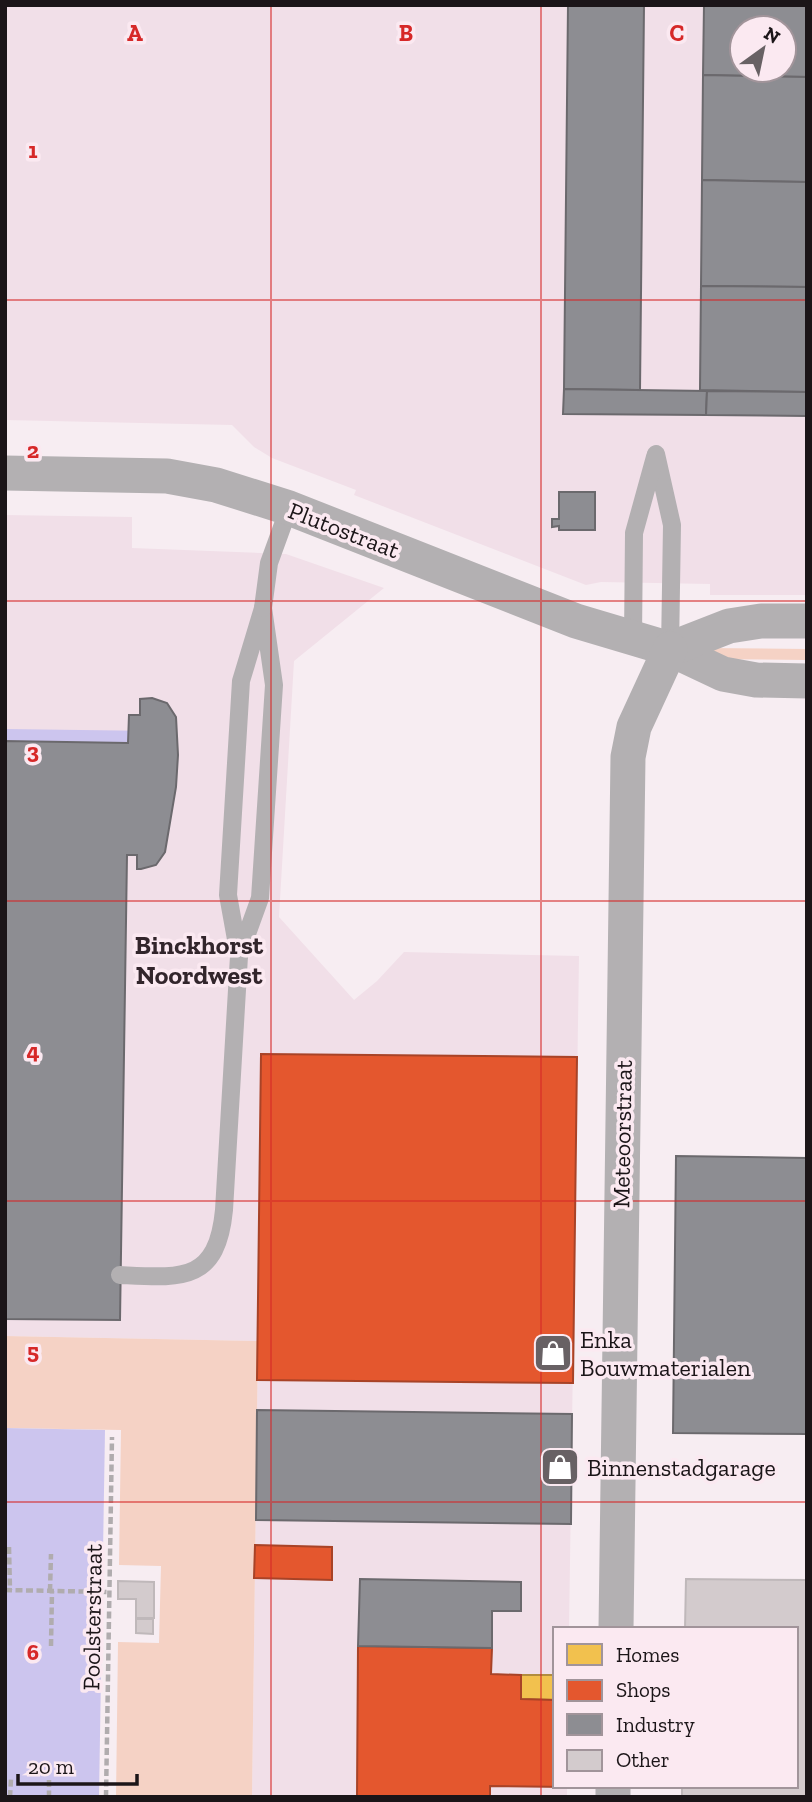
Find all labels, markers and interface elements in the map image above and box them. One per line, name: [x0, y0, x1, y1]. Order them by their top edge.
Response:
north arrow: [728, 14, 798, 84]
text: A: [127, 19, 143, 47]
text: B: [399, 19, 413, 47]
text: C: [670, 19, 684, 47]
text: N: [760, 22, 784, 49]
text: 1: [28, 136, 38, 164]
text: 2: [27, 436, 39, 464]
street label: Plutostraat: [284, 496, 404, 564]
text: 3: [27, 737, 39, 765]
district label: Binckhorst Noordwest: [135, 929, 264, 991]
text: 4: [26, 1037, 40, 1065]
street label: Meteoorstraat: [606, 1059, 638, 1208]
place label: Enka Bouwmaterialen: [580, 1325, 751, 1382]
shop icon: Enka Bouwmaterialen: [532, 1332, 574, 1374]
text: 5: [27, 1337, 39, 1365]
shop icon: Binnenstadgarage: [539, 1446, 581, 1488]
place label: Binnenstadgarage: [587, 1453, 776, 1482]
street label: Poolsterstraat: [76, 1543, 108, 1691]
legend: [553, 1627, 798, 1788]
text: 6: [27, 1638, 39, 1666]
text: Homes: [616, 1642, 679, 1667]
text: Shops: [616, 1677, 670, 1702]
text: Industry: [616, 1712, 695, 1737]
scale bar: [18, 1742, 136, 1786]
text: Other: [616, 1747, 670, 1772]
text: 20 m: [28, 1754, 74, 1779]

